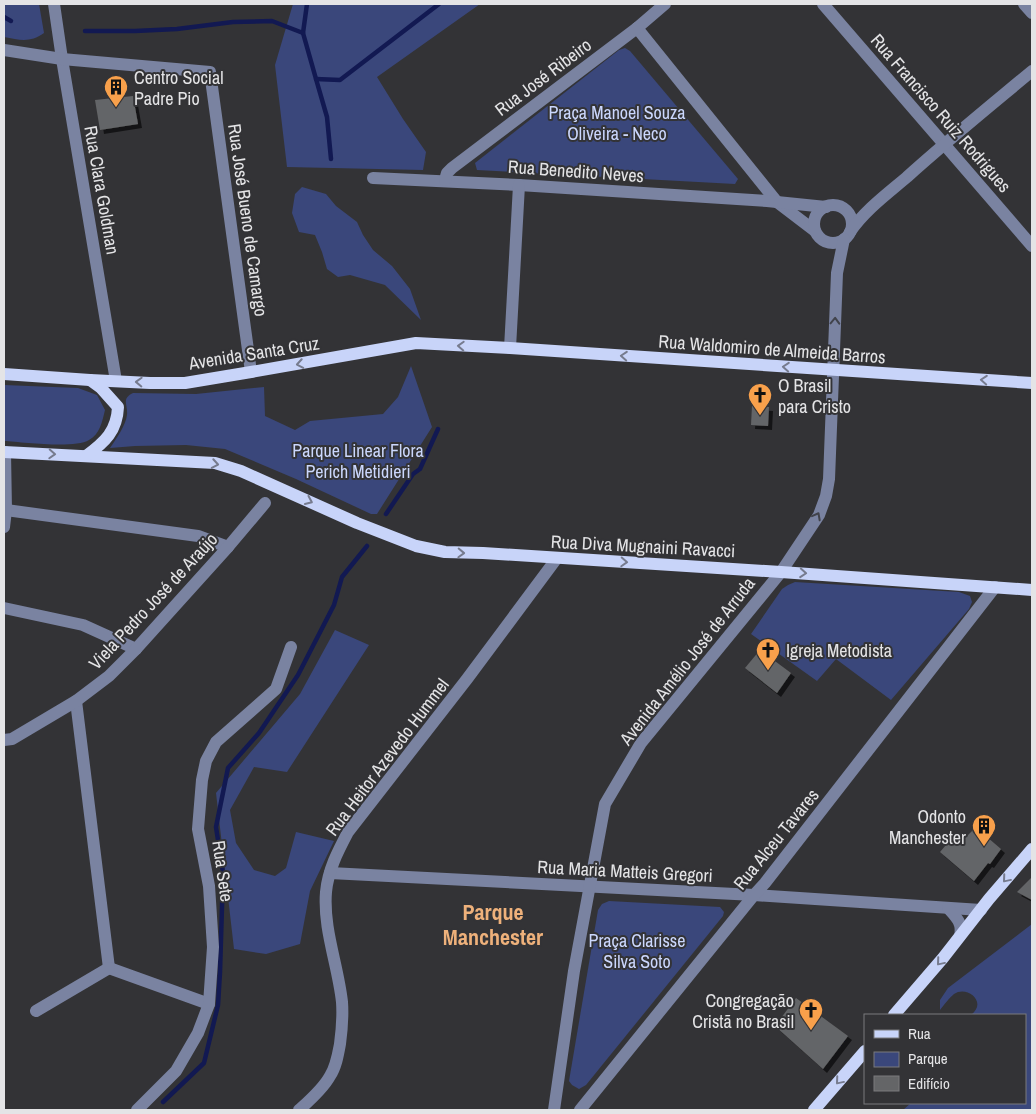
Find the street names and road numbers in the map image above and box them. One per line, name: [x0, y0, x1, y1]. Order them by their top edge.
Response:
street label: Rua Francisco Ruiz Rodrigues: [865, 28, 1017, 198]
street label: Rua José Ribeiro: [490, 32, 596, 122]
street label: Rua José Bueno de Camargo: [222, 122, 274, 318]
street label: Rua Clara Goldman: [78, 124, 126, 256]
street label: Rua Benedito Neves: [507, 154, 645, 188]
street label: Rua Waldomiro de Almeida Barros: [658, 329, 886, 369]
street label: Avenida Santa Cruz: [186, 330, 321, 376]
street label: Viela Pedro José de Araújo: [83, 527, 223, 675]
street label: Rua Diva Mugnaini Ravacci: [550, 529, 736, 563]
street label: Avenida Amélio José de Arruda: [613, 572, 760, 751]
street label: Rua Heitor Azevedo Hummel: [319, 673, 455, 841]
street label: Rua Alceu Tavares: [728, 783, 824, 895]
street label: Rua Sete: [206, 839, 240, 903]
street label: Rua Maria Matteis Gregori: [537, 854, 713, 888]

